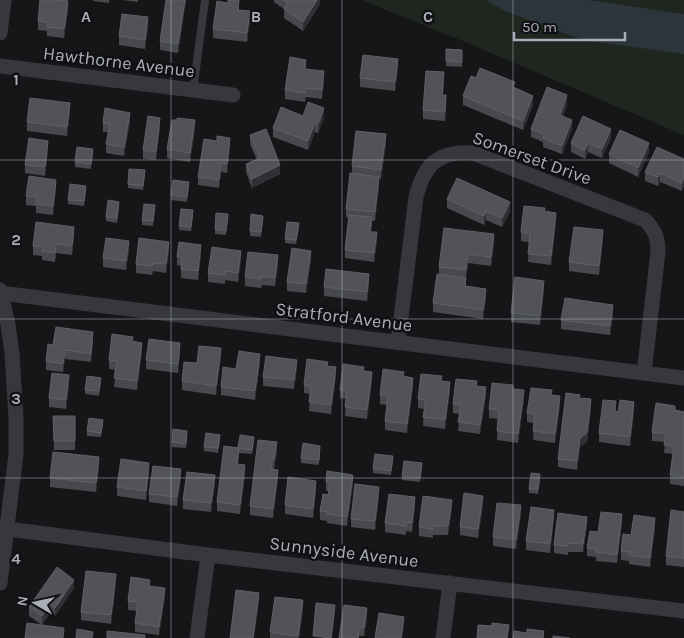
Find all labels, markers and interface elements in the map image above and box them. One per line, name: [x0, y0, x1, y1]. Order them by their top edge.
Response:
text: A: [81, 7, 91, 26]
text: B: [251, 7, 261, 26]
text: C: [423, 7, 433, 26]
scale bar: [514, 10, 625, 42]
text: 50 m: [522, 18, 557, 36]
street label: Hawthorne Avenue: [42, 42, 196, 82]
text: 1: [13, 70, 19, 89]
street label: Somerset Drive: [469, 126, 595, 190]
text: 2: [11, 230, 21, 249]
street label: Stratford Avenue: [274, 298, 414, 336]
text: 3: [11, 389, 21, 408]
street label: Sunnyside Avenue: [268, 532, 420, 572]
text: 4: [11, 549, 21, 568]
north arrow: [10, 578, 60, 628]
text: N: [13, 595, 32, 607]

